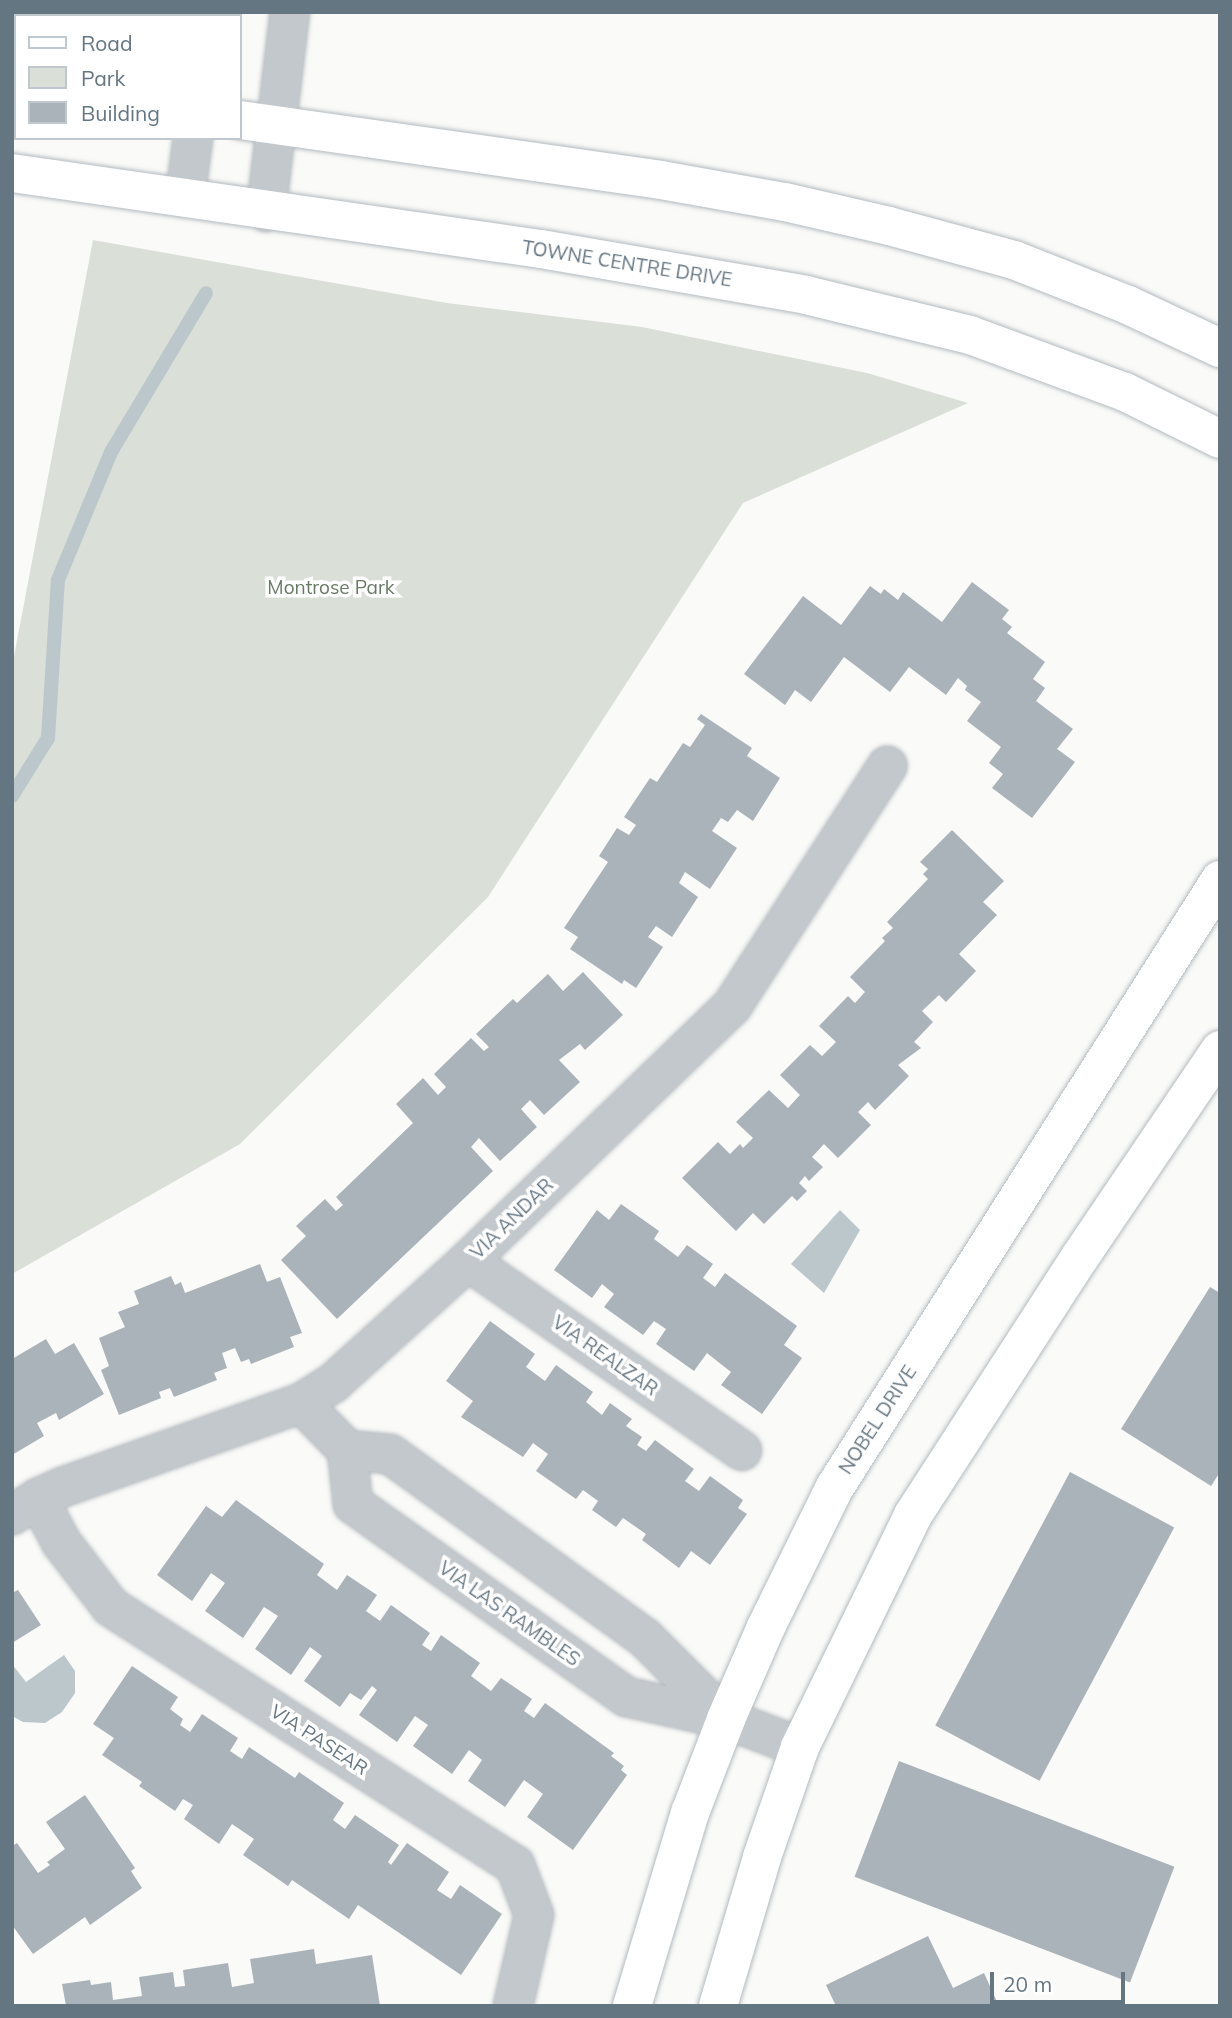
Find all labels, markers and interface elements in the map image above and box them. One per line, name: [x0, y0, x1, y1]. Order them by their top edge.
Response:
legend: [14, 14, 242, 140]
text: Road: [81, 30, 132, 56]
text: Park: [81, 65, 125, 91]
text: Building: [81, 100, 160, 126]
street label: TOWNE CENTRE DRIVE: [520, 236, 734, 292]
park label: Montrose Park: [267, 577, 395, 599]
street label: VIA ANDAR: [466, 1174, 558, 1264]
street label: VIA REALZAR: [548, 1311, 662, 1401]
street label: NOBEL DRIVE: [834, 1361, 922, 1479]
street label: VIA LAS RAMBLES: [434, 1557, 584, 1671]
street label: VIA PASEAR: [266, 1700, 372, 1780]
scale bar: [994, 1958, 1129, 2002]
text: 20 m: [1003, 1971, 1052, 1997]

